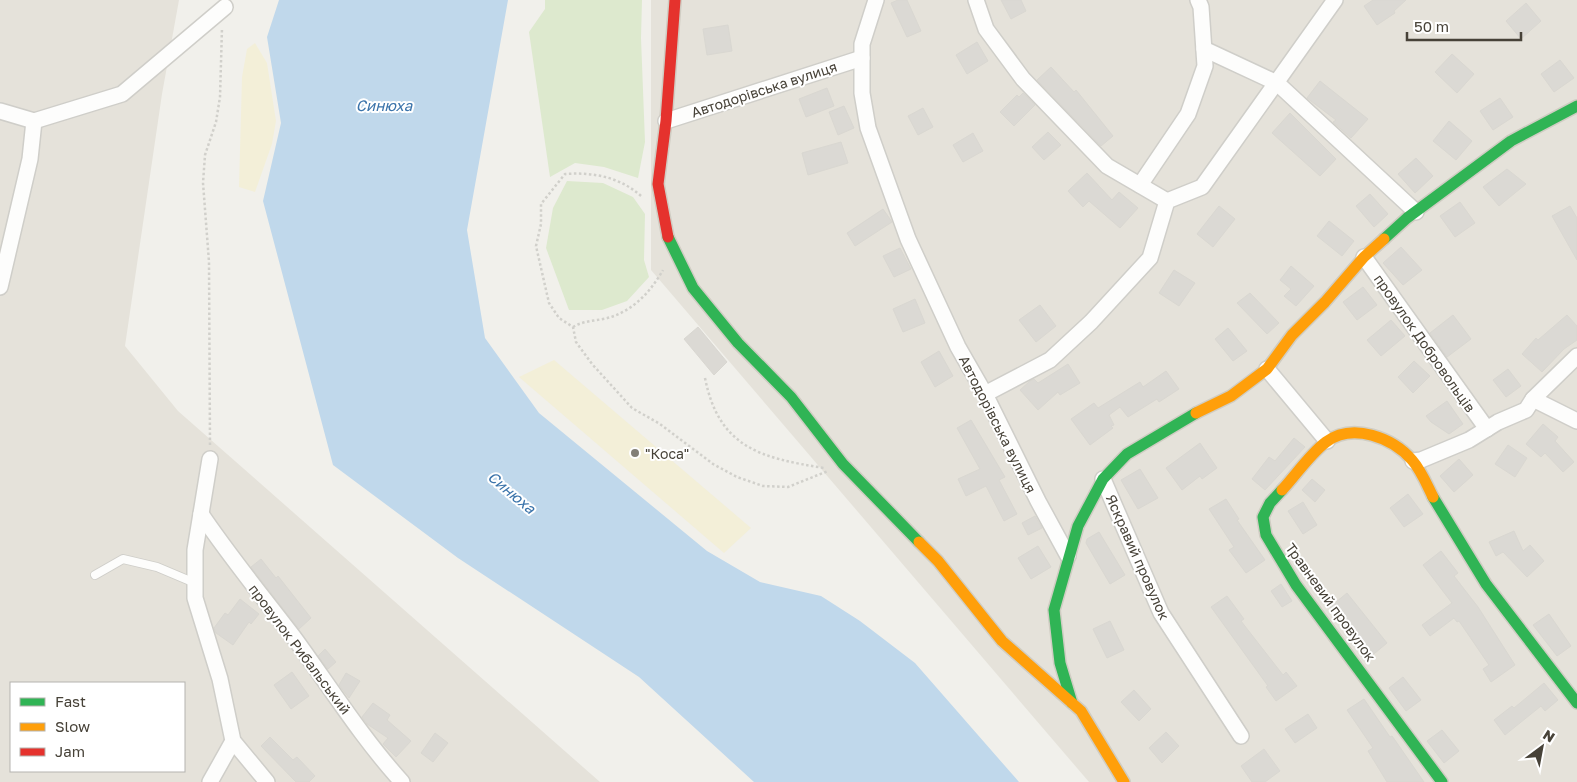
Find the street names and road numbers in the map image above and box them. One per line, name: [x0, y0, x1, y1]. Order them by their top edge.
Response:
street label: Автодорівська вулиця: [689, 57, 839, 121]
street label: провулок Добровольців: [1371, 271, 1479, 415]
street label: Автодорівська вулиця: [956, 352, 1040, 496]
street label: Яскравий провулок: [1103, 492, 1173, 622]
street label: Травневий провулок: [1282, 539, 1380, 665]
street label: провулок Рибальський: [246, 581, 354, 717]

